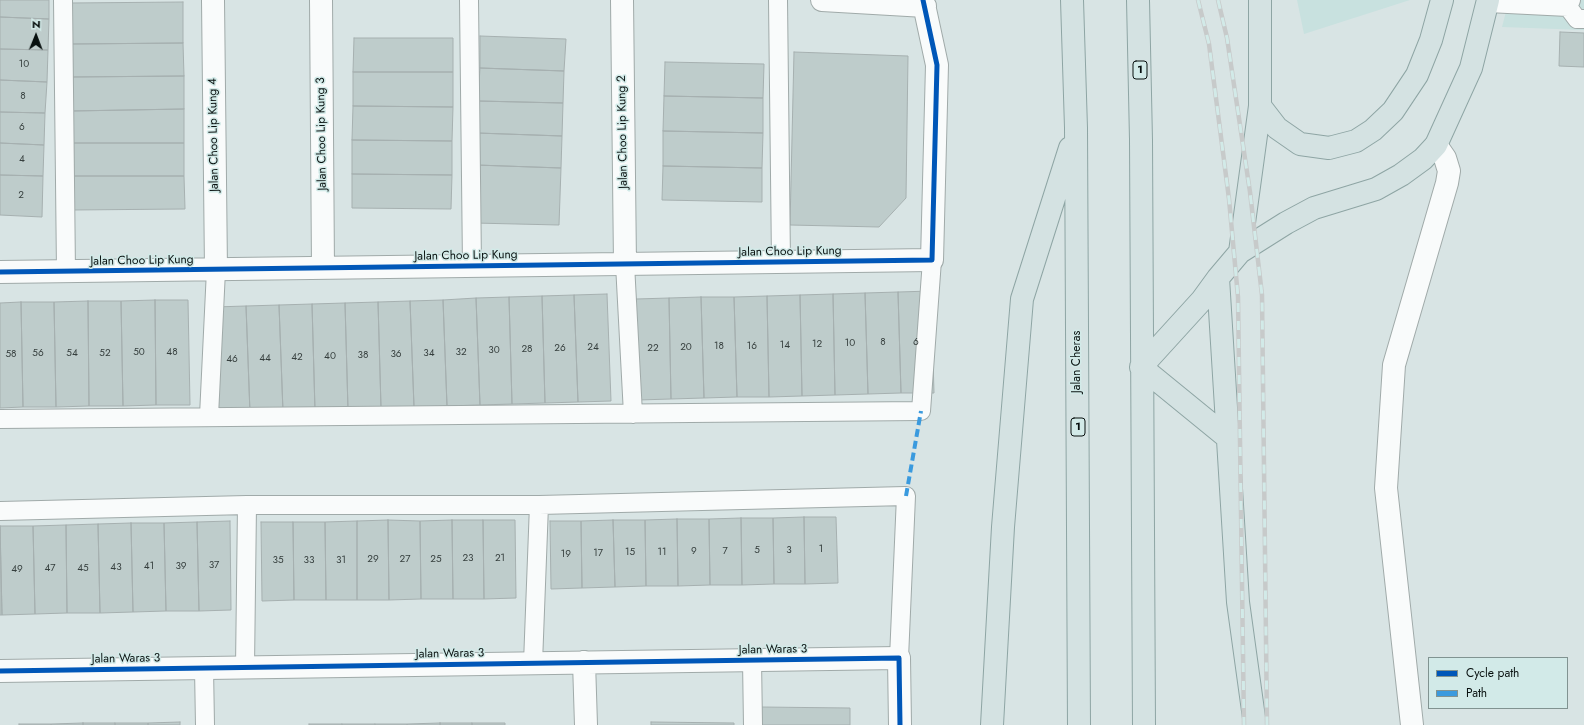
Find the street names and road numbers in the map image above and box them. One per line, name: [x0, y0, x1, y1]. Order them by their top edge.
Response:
road number: 1: [1133, 61, 1147, 79]
street label: Jalan Choo Lip Kung 2: [615, 75, 631, 189]
street label: Jalan Choo Lip Kung 3: [314, 77, 330, 191]
street label: Jalan Choo Lip Kung 4: [206, 78, 222, 192]
street label: Jalan Choo Lip Kung: [738, 244, 842, 260]
street label: Jalan Choo Lip Kung: [414, 248, 518, 264]
street label: Jalan Choo Lip Kung: [90, 253, 194, 269]
street label: Jalan Cheras: [1070, 331, 1084, 393]
road number: 1: [1071, 418, 1085, 436]
street label: Jalan Waras 3: [739, 642, 807, 658]
street label: Jalan Waras 3: [416, 646, 484, 662]
street label: Jalan Waras 3: [92, 651, 160, 667]

